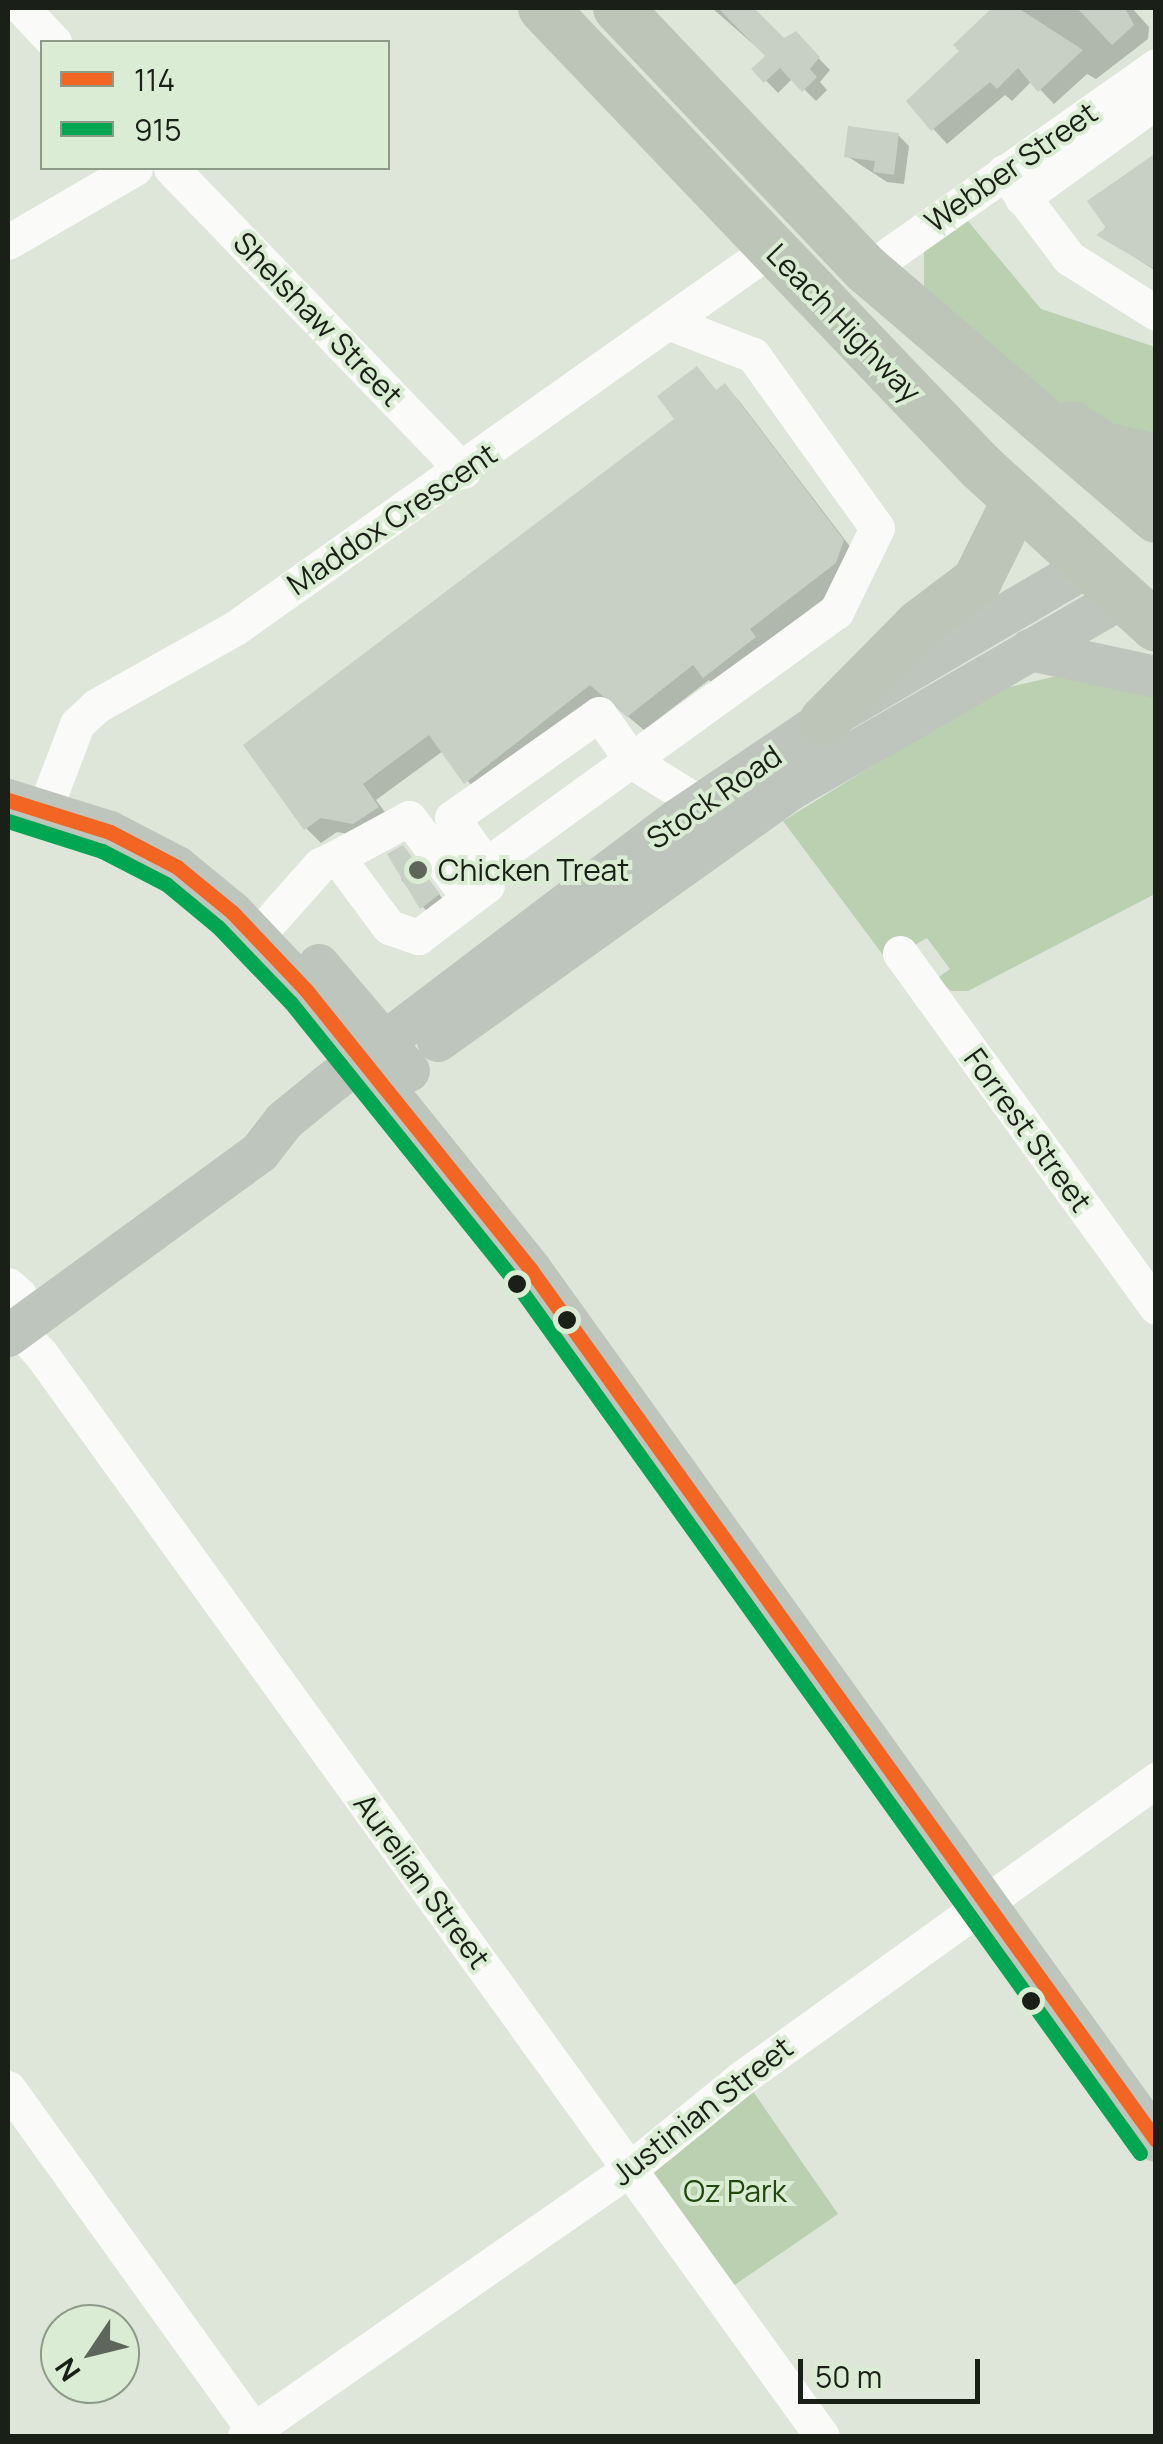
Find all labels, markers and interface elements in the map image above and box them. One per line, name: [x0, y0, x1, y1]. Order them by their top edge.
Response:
legend: [40, 40, 390, 170]
text: 114: [134, 59, 175, 100]
street label: Webber Street: [918, 94, 1104, 240]
text: 915: [134, 109, 182, 150]
street label: Shelshaw Street: [226, 225, 410, 413]
street label: Leach Highway: [759, 236, 929, 410]
street label: Maddox Crescent: [280, 436, 504, 602]
street label: Stock Road: [640, 737, 788, 857]
place label: Chicken Treat: [438, 852, 629, 888]
marker: Chicken Treat: [407, 859, 429, 881]
street label: Forrest Street: [957, 1041, 1099, 1219]
unlabelled marker: [507, 1274, 527, 1294]
unlabelled marker: [557, 1310, 577, 1330]
street label: Aurelian Street: [346, 1786, 498, 1976]
unlabelled marker: [1021, 1991, 1041, 2011]
street label: Justinian Street: [604, 2029, 800, 2193]
park label: Oz Park: [683, 2173, 787, 2209]
north arrow: [40, 2304, 140, 2404]
scale bar: [803, 2339, 986, 2401]
text: N: [46, 2351, 88, 2389]
text: 50 m: [815, 2356, 882, 2397]

